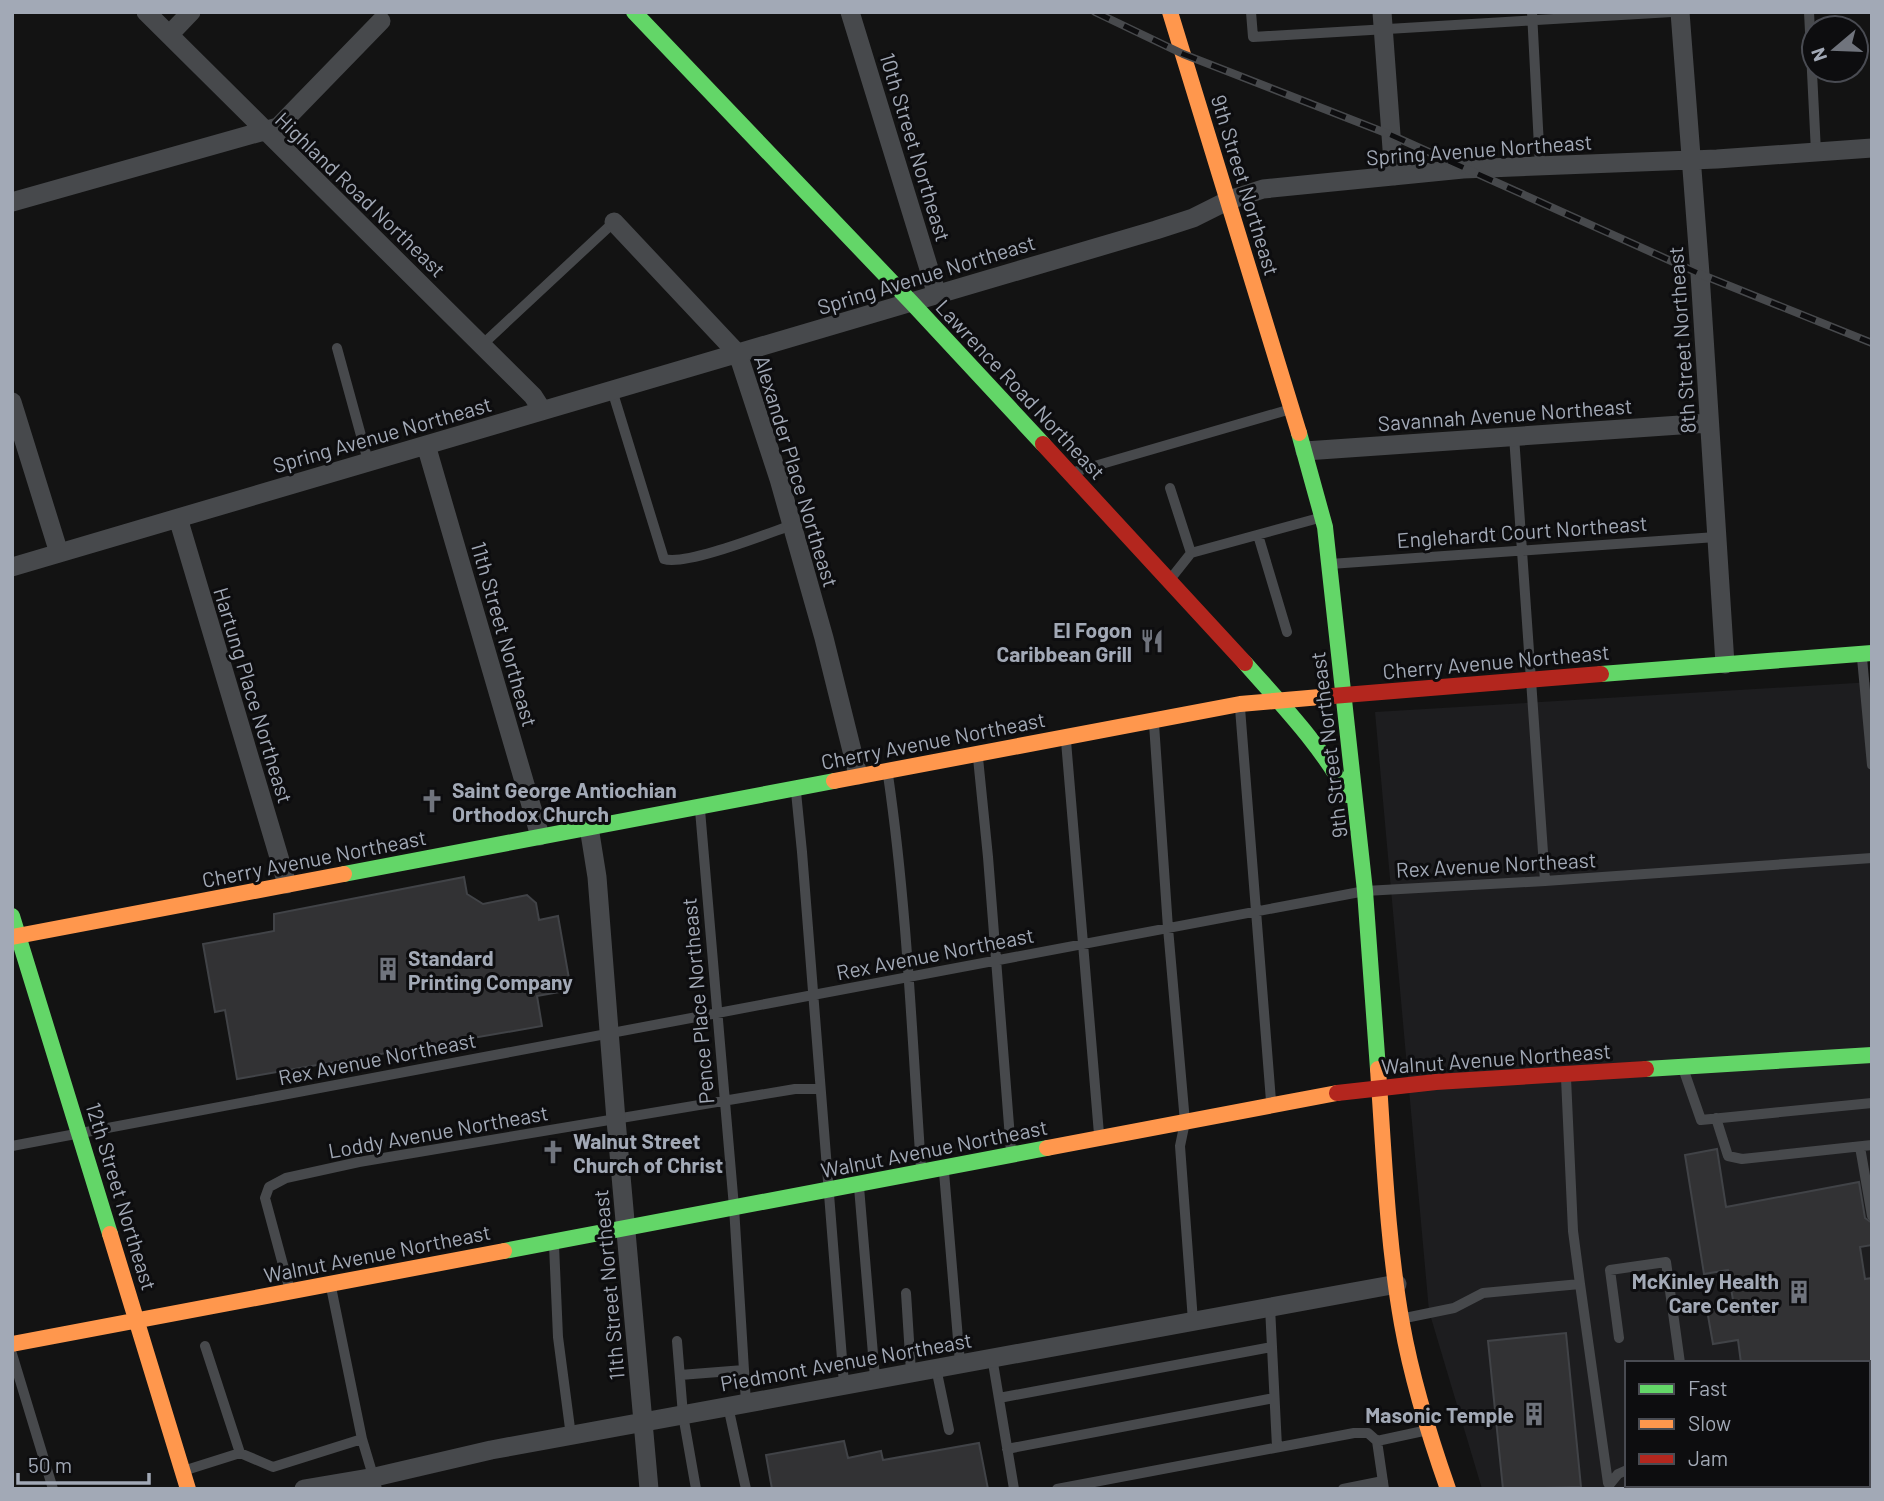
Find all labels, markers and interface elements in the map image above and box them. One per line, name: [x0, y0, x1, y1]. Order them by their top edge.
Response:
north arrow: [1800, 14, 1870, 84]
text: N: [1806, 45, 1831, 64]
street label: 10th Street Northeast: [875, 50, 957, 244]
street label: 9th Street Northeast: [1207, 92, 1285, 278]
street label: Highland Road Northeast: [271, 106, 451, 282]
street label: Spring Avenue Northeast: [1365, 129, 1593, 169]
street label: Spring Avenue Northeast: [814, 229, 1038, 319]
street label: 8th Street Northeast: [1662, 246, 1700, 434]
street label: Lawrence Road Northeast: [931, 294, 1111, 484]
street label: Alexander Place Northeast: [750, 352, 844, 590]
street label: Spring Avenue Northeast: [270, 391, 494, 477]
street label: Savannah Avenue Northeast: [1377, 393, 1633, 435]
street label: Englehardt Court Northeast: [1396, 510, 1648, 552]
street label: 11th Street Northeast: [467, 539, 543, 729]
street label: Hartung Place Northeast: [209, 584, 299, 806]
place label: El Fogon Caribbean Grill: [996, 617, 1132, 666]
restaurant icon: El Fogon Caribbean Grill: [1138, 627, 1166, 655]
street label: Cherry Avenue Northeast: [1381, 639, 1611, 683]
street label: 9th Street Northeast: [1304, 650, 1352, 840]
street label: Cherry Avenue Northeast: [819, 706, 1047, 774]
place label: Saint George Antiochian Orthodox Church: [452, 777, 677, 826]
church icon: Saint George Antiochian Orthodox Church: [418, 787, 446, 815]
street label: Cherry Avenue Northeast: [200, 824, 428, 892]
street label: Rex Avenue Northeast: [1395, 846, 1597, 882]
street label: Pence Place Northeast: [676, 897, 718, 1105]
street label: Rex Avenue Northeast: [834, 922, 1036, 984]
place label: Standard Printing Company: [408, 945, 573, 994]
building icon: Standard Printing Company: [374, 955, 402, 983]
street label: Rex Avenue Northeast: [276, 1027, 478, 1089]
street label: Walnut Avenue Northeast: [1380, 1037, 1612, 1079]
street label: 12th Street Northeast: [82, 1099, 162, 1293]
street label: Loddy Avenue Northeast: [326, 1099, 550, 1163]
street label: Walnut Avenue Northeast: [819, 1114, 1049, 1182]
place label: Walnut Street Church of Christ: [573, 1128, 723, 1177]
church icon: Walnut Street Church of Christ: [539, 1138, 567, 1166]
street label: 11th Street Northeast: [587, 1189, 629, 1381]
street label: Walnut Avenue Northeast: [262, 1219, 492, 1287]
place label: McKinley Health Care Center: [1632, 1268, 1779, 1317]
building icon: McKinley Health Care Center: [1785, 1278, 1813, 1306]
street label: Piedmont Avenue Northeast: [718, 1327, 974, 1395]
legend: [1625, 1361, 1870, 1487]
text: Fast: [1688, 1375, 1728, 1400]
building icon: Masonic Temple: [1520, 1400, 1548, 1428]
place label: Masonic Temple: [1365, 1402, 1514, 1427]
text: Slow: [1688, 1410, 1731, 1435]
scale bar: [18, 1442, 149, 1486]
text: Jam: [1688, 1445, 1728, 1470]
text: 50 m: [28, 1452, 72, 1477]

